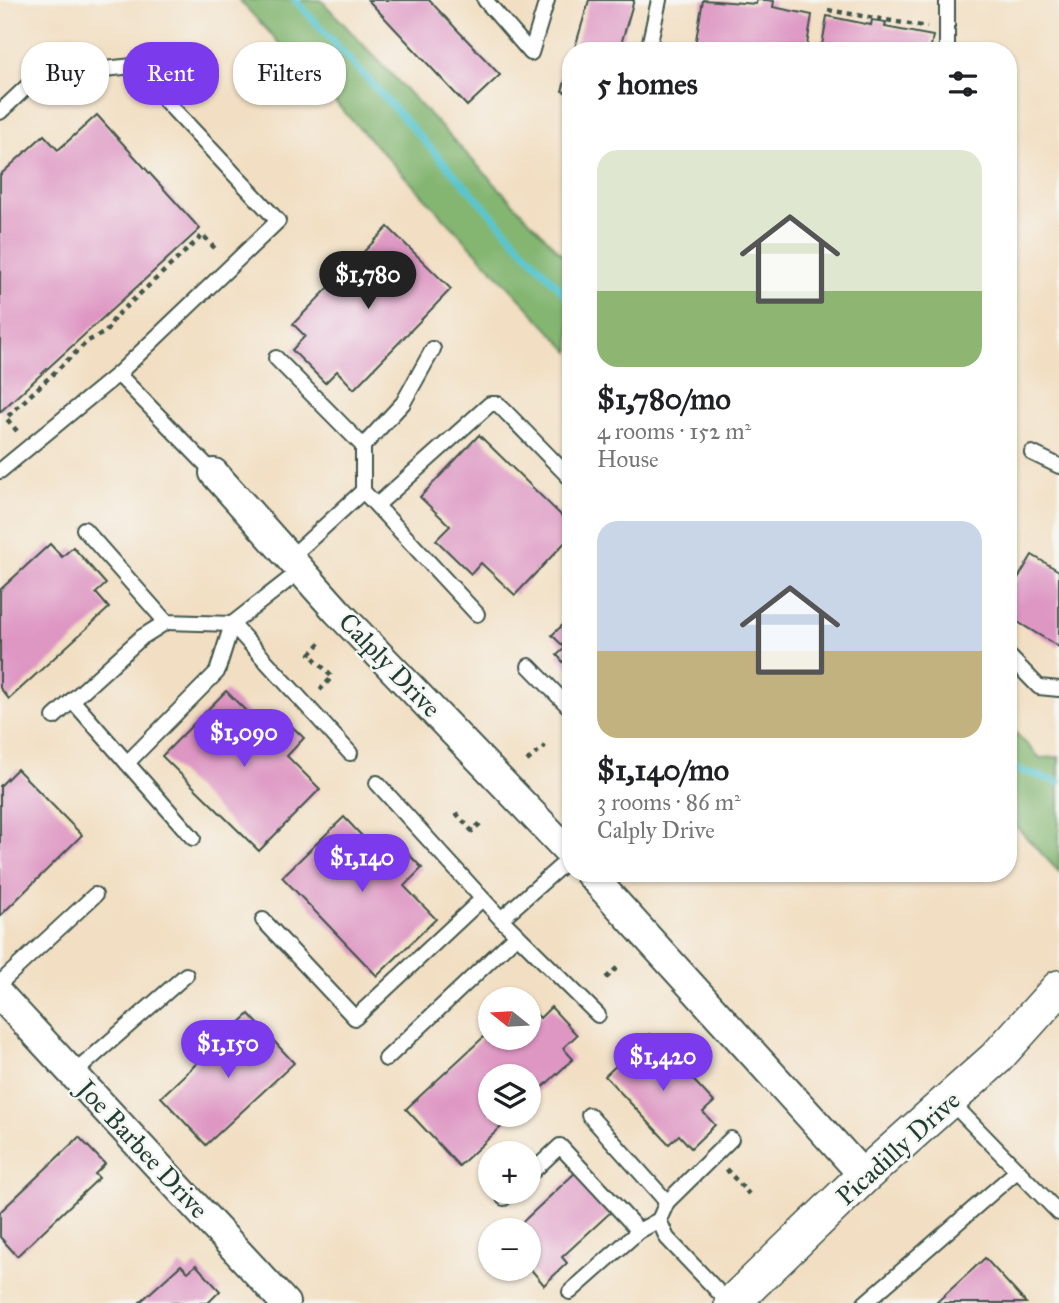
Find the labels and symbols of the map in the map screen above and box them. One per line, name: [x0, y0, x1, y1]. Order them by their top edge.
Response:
pin: $1,780: [311, 252, 425, 311]
street label: Calply Drive: [332, 606, 448, 724]
pin: $1,090: [187, 710, 301, 769]
pin: $1,140: [305, 834, 419, 894]
north arrow: [478, 987, 541, 1050]
pin: $1,150: [171, 1020, 285, 1080]
pin: $1,420: [606, 1034, 720, 1093]
street label: Joe Barbee Drive: [69, 1071, 215, 1225]
street label: Picadilly Drive: [829, 1084, 967, 1212]

